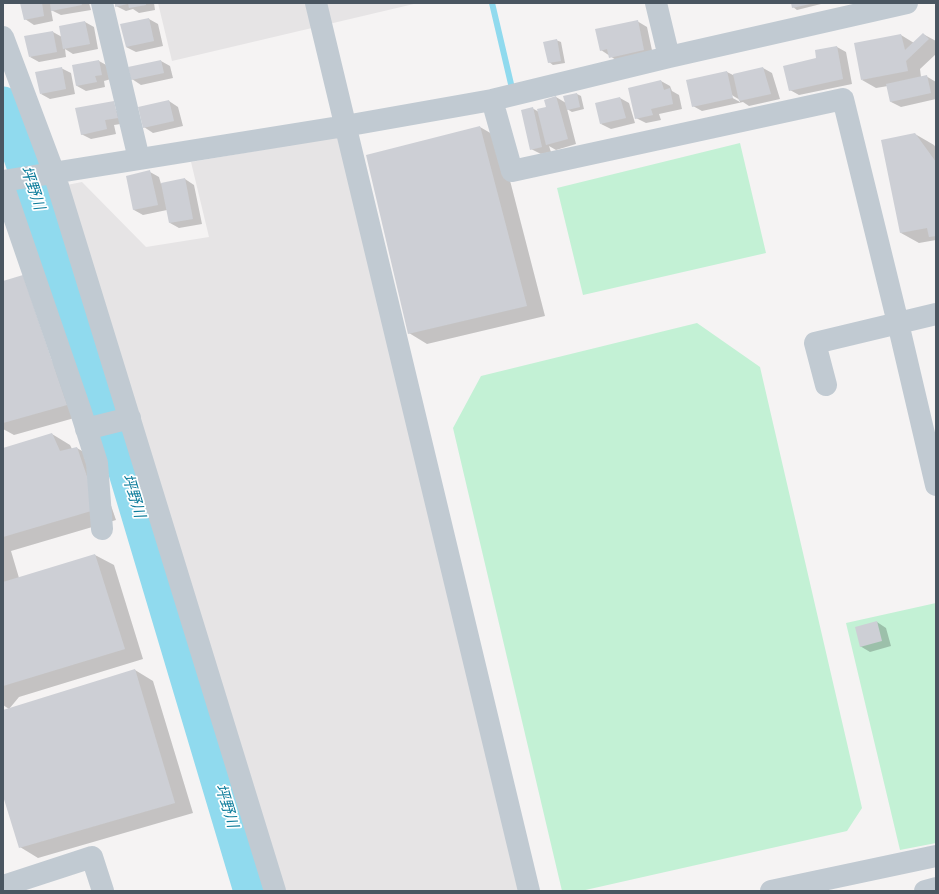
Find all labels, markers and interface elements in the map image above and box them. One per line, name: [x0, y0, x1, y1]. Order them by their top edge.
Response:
water label: 坪野川: [16, 164, 48, 212]
water label: 坪野川: [118, 472, 148, 520]
water label: 坪野川: [211, 782, 241, 830]

